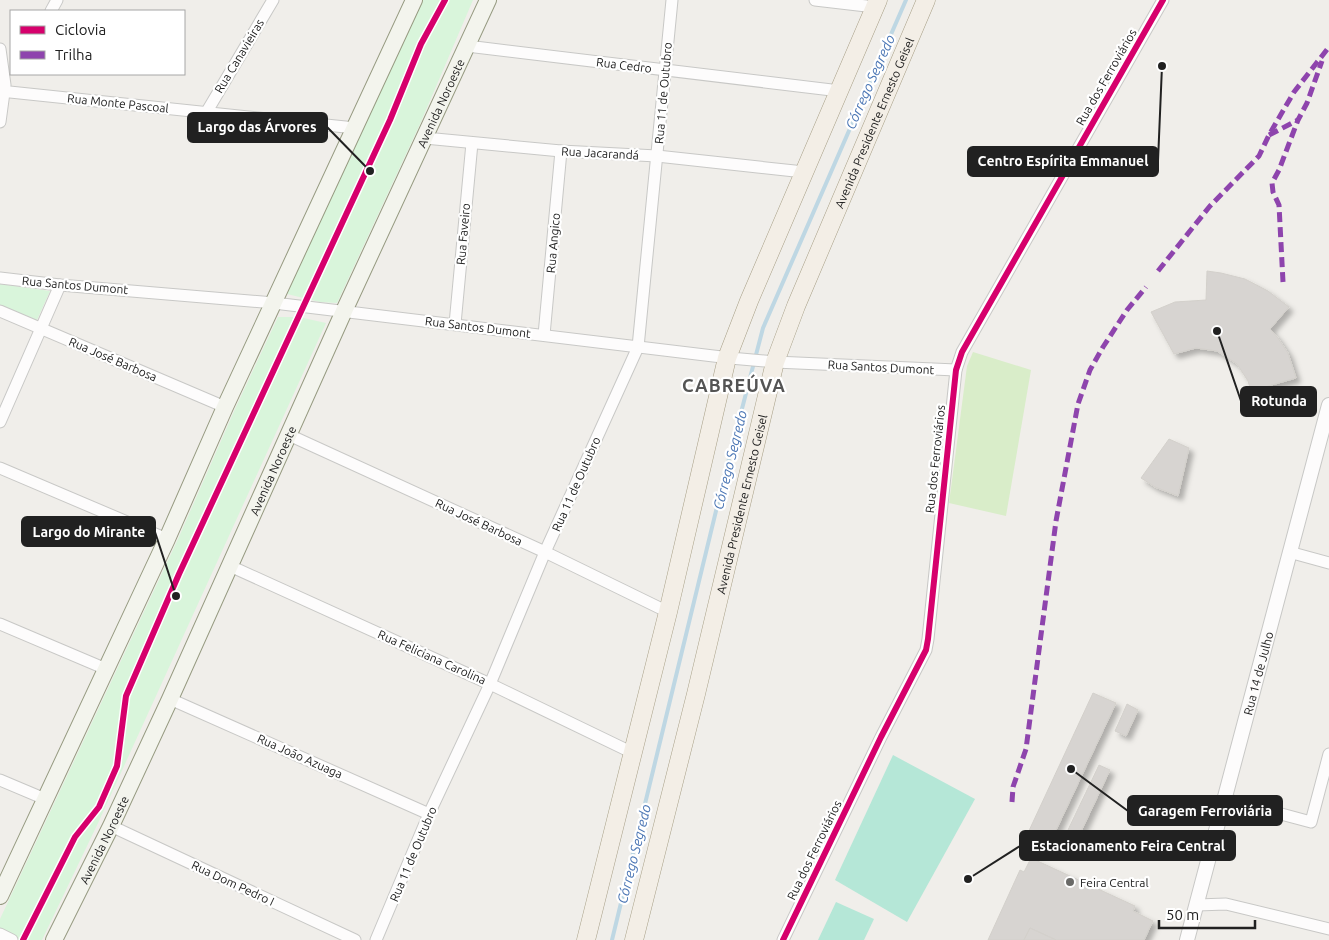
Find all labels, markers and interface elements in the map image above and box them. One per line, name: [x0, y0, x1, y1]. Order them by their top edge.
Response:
legend: [10, 10, 185, 75]
street label: Rua Canavieiras: [212, 17, 266, 95]
text: Ciclovia: [55, 21, 106, 38]
street label: Rua dos Ferroviários: [1073, 27, 1139, 127]
water label: Córrego Segredo: [842, 32, 898, 132]
street label: Avenida Presidente Ernesto Geisel: [832, 35, 916, 210]
street label: Rua 11 de Outubro: [652, 42, 674, 144]
text: Trilha: [55, 46, 92, 63]
street label: Rua Cedro: [596, 55, 652, 75]
street label: Avenida Noroeste: [414, 57, 466, 149]
street label: Rua Monte Pascoal: [67, 91, 169, 115]
callout: Largo das Árvores: [188, 113, 327, 142]
text: Largo das Árvores: [197, 118, 317, 135]
street label: Rua Jacarandá: [561, 144, 639, 162]
callout: Centro Espírita Emmanuel: [968, 147, 1158, 176]
text: Centro Espírita Emmanuel: [978, 153, 1148, 169]
street label: Rua Faveiro: [454, 202, 472, 266]
street label: Rua Angico: [544, 212, 562, 274]
street label: Rua Santos Dumont: [21, 274, 129, 296]
street label: Rua Santos Dumont: [424, 314, 532, 340]
street label: Rua José Barbosa: [67, 335, 159, 383]
street label: Rua Santos Dumont: [827, 358, 935, 376]
district label: CABREÚVA: [682, 374, 786, 395]
callout: Rotunda: [1241, 387, 1316, 416]
text: Rotunda: [1251, 393, 1307, 409]
street label: Rua dos Ferroviários: [923, 404, 947, 514]
water label: Córrego Segredo: [710, 408, 750, 511]
street label: Avenida Presidente Ernesto Geisel: [714, 413, 769, 595]
street label: Avenida Noroeste: [247, 424, 298, 517]
street label: Rua 11 de Outubro: [549, 435, 603, 533]
street label: Rua José Barbosa: [433, 496, 525, 548]
callout: Largo do Mirante: [22, 517, 155, 546]
text: Largo do Mirante: [33, 524, 145, 540]
street label: Rua Feliciana Carolina: [376, 627, 488, 687]
street label: Rua 14 de Julho: [1241, 630, 1275, 716]
street label: Rua João Azuaga: [255, 731, 345, 781]
street label: Avenida Noroeste: [77, 794, 131, 886]
callout: Garagem Ferroviária: [1128, 796, 1282, 825]
street label: Rua dos Ferroviários: [784, 798, 844, 902]
water label: Córrego Segredo: [614, 802, 654, 905]
text: Garagem Ferroviária: [1138, 803, 1272, 819]
street label: Rua 11 de Outubro: [387, 804, 439, 904]
callout: Estacionamento Feira Central: [1020, 831, 1235, 860]
text: Estacionamento Feira Central: [1031, 838, 1225, 854]
street label: Rua Dom Pedro I: [190, 858, 276, 908]
marker: Feira Central: [1064, 876, 1076, 888]
place label: Feira Central: [1080, 876, 1149, 889]
scale bar: [1159, 898, 1255, 930]
text: 50 m: [1166, 906, 1199, 923]

